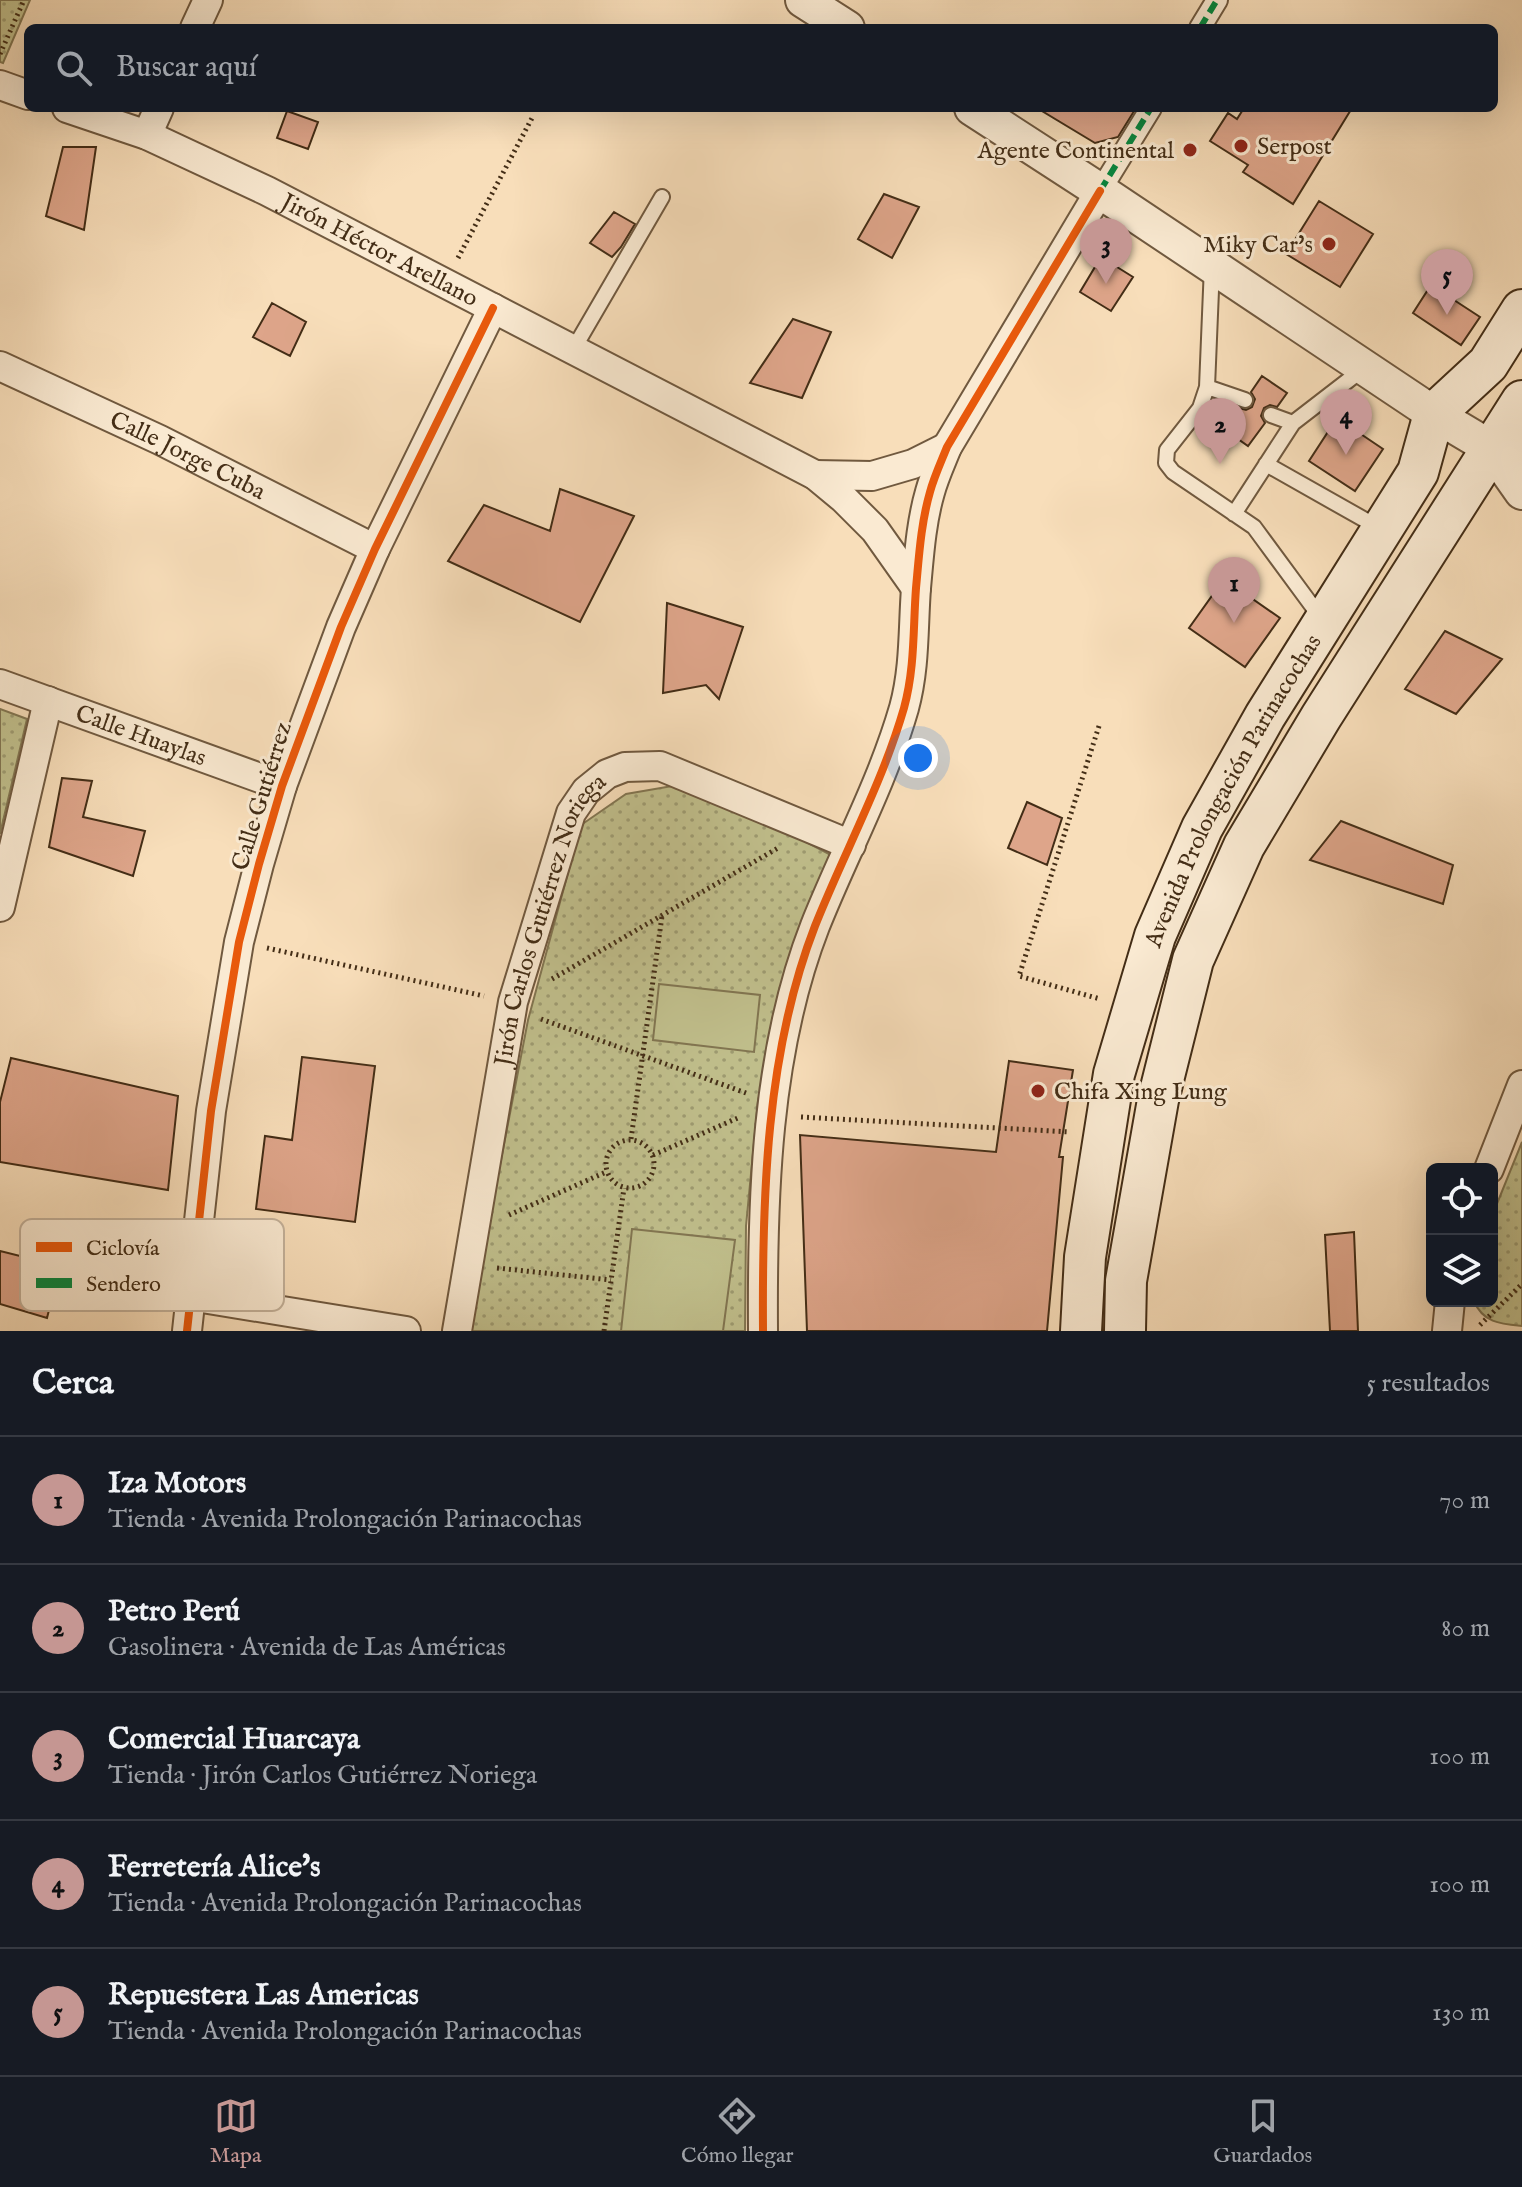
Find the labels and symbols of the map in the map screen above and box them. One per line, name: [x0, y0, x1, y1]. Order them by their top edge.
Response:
place label: Serpost: [1257, 132, 1332, 163]
place label: Agente Continental: [976, 136, 1174, 167]
marker: Serpost: [1232, 137, 1250, 155]
marker: Agente Continental: [1181, 141, 1199, 159]
street label: Jirón Héctor Arellano: [273, 186, 483, 315]
pin: 3: [1080, 218, 1132, 284]
place label: Miky Car's: [1203, 230, 1313, 261]
marker: Miky Car's: [1320, 235, 1338, 253]
pin: 5: [1421, 249, 1473, 315]
pin: 4: [1320, 389, 1372, 455]
pin: 2: [1194, 398, 1246, 464]
street label: Calle Jorge Cuba: [105, 405, 271, 508]
pin: 1: [1208, 557, 1260, 623]
street label: Avenida Prolongación Parinacochas: [1138, 629, 1329, 952]
street label: Calle Huaylas: [71, 699, 210, 774]
street label: Calle Gutiérrez: [225, 718, 300, 874]
your location: [898, 738, 938, 778]
street label: Jirón Carlos Gutiérrez Noriega: [488, 767, 613, 1072]
place label: Chifa Xing Lung: [1054, 1077, 1228, 1108]
marker: Chifa Xing Lung: [1029, 1082, 1047, 1100]
legend: [20, 1219, 284, 1311]
text: Ciclovía: [86, 1235, 160, 1263]
text: Sendero: [86, 1271, 161, 1299]

